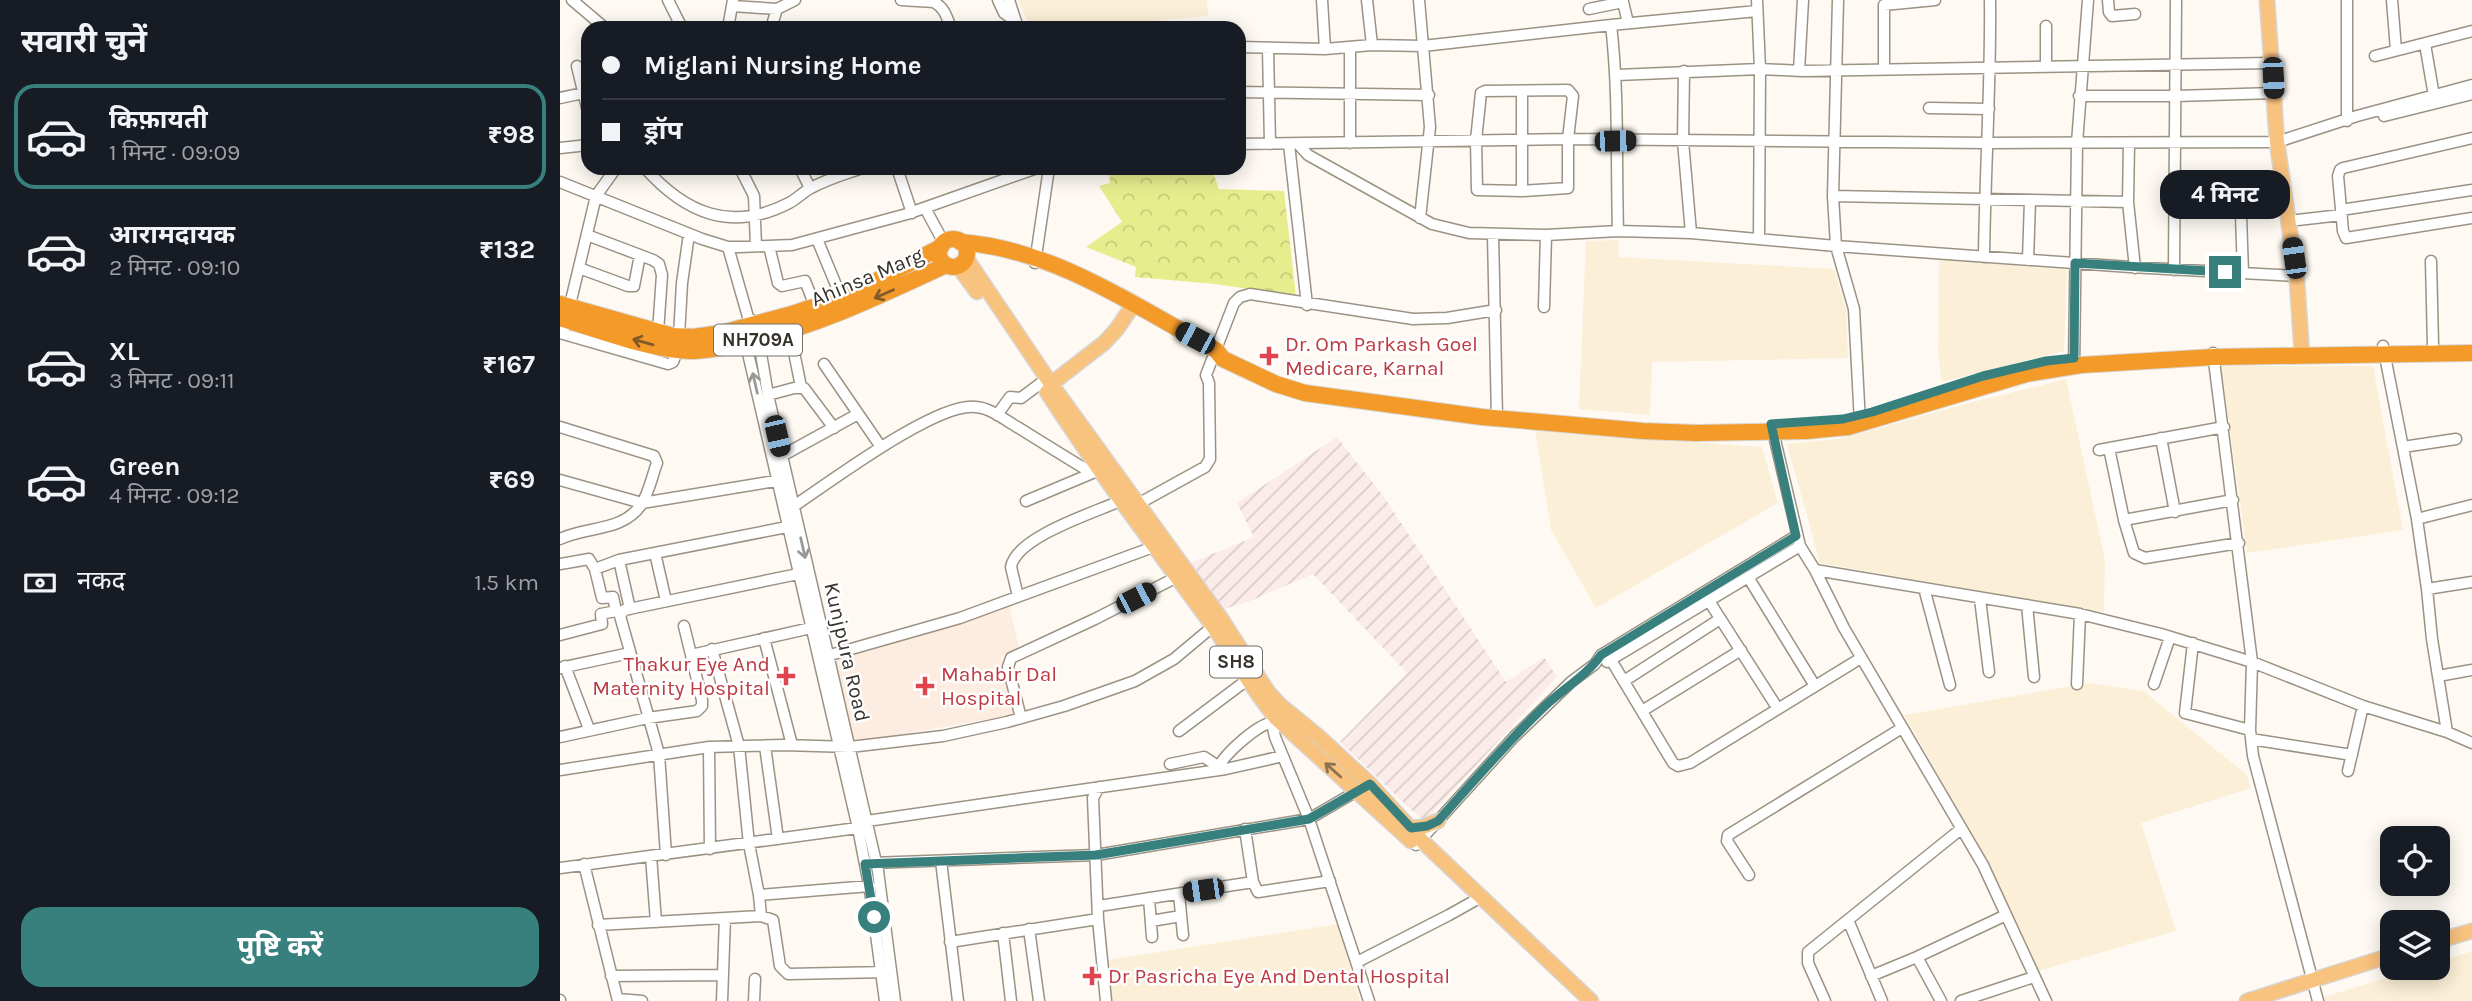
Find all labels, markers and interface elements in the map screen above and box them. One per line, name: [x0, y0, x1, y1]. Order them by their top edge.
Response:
text: सवारी चुनें: [21, 23, 147, 60]
text: Miglani Nursing Home: [644, 50, 922, 81]
car: [2262, 56, 2285, 100]
text: किफ़ायती: [109, 104, 208, 135]
icon: car: [25, 105, 88, 168]
text: ड्रॉप: [644, 115, 682, 146]
text: ₹98: [487, 119, 535, 150]
car: [1594, 130, 1637, 152]
text: 1 मिनट · 09:09: [109, 139, 240, 166]
callout: 4 मिनट: [2160, 170, 2290, 219]
text: 4 मिनट: [2191, 181, 2259, 208]
text: आरामदायक: [109, 219, 235, 250]
icon: car: [25, 220, 88, 283]
text: ₹132: [479, 234, 535, 265]
car: [2281, 236, 2308, 280]
street label: Ahinsa Marg: [807, 243, 927, 311]
text: 2 मिनट · 09:10: [109, 254, 240, 281]
route end: [2209, 256, 2241, 288]
one-way arrow: [874, 287, 895, 301]
car: [1172, 319, 1219, 357]
road number: NH709A: [714, 324, 802, 356]
place label: Dr. Om Parkash Goel Medicare, Karnal: [1285, 332, 1478, 380]
icon: car: [25, 335, 88, 398]
one-way arrow: [632, 335, 654, 348]
text: XL: [109, 336, 140, 367]
marker: Dr. Om Parkash Goel Medicare, Karnal: [1259, 346, 1279, 366]
text: ₹167: [482, 349, 535, 380]
text: 3 मिनट · 09:11: [109, 367, 235, 394]
one-way arrow: [747, 372, 761, 395]
car: [763, 413, 792, 459]
icon: car: [25, 450, 88, 513]
text: Green: [109, 451, 181, 482]
text: ₹69: [488, 464, 535, 495]
text: 4 मिनट · 09:12: [109, 482, 240, 509]
one-way arrow: [797, 536, 811, 559]
icon: cash: [21, 564, 59, 602]
text: नकद: [77, 565, 125, 596]
text: 1.5 km: [474, 569, 539, 596]
car: [1113, 579, 1160, 617]
street label: Kunjpura Road: [819, 580, 875, 724]
road number: SH8: [1210, 646, 1262, 678]
place label: Thakur Eye And Maternity Hospital: [592, 652, 770, 700]
place label: Mahabir Dal Hospital: [941, 662, 1057, 710]
marker: Thakur Eye And Maternity Hospital: [776, 666, 796, 686]
marker: Mahabir Dal Hospital: [915, 676, 935, 696]
one-way arrow: [1324, 762, 1342, 778]
map controls: [2380, 826, 2450, 980]
button: locate: [2380, 826, 2450, 896]
car: [1181, 877, 1226, 903]
route start: [858, 901, 890, 933]
button: पुष्टि करें: [21, 907, 539, 987]
button: layers: [2380, 910, 2450, 980]
place label: Dr Pasricha Eye And Dental Hospital: [1108, 964, 1450, 988]
marker: Dr Pasricha Eye And Dental Hospital: [1082, 966, 1102, 986]

